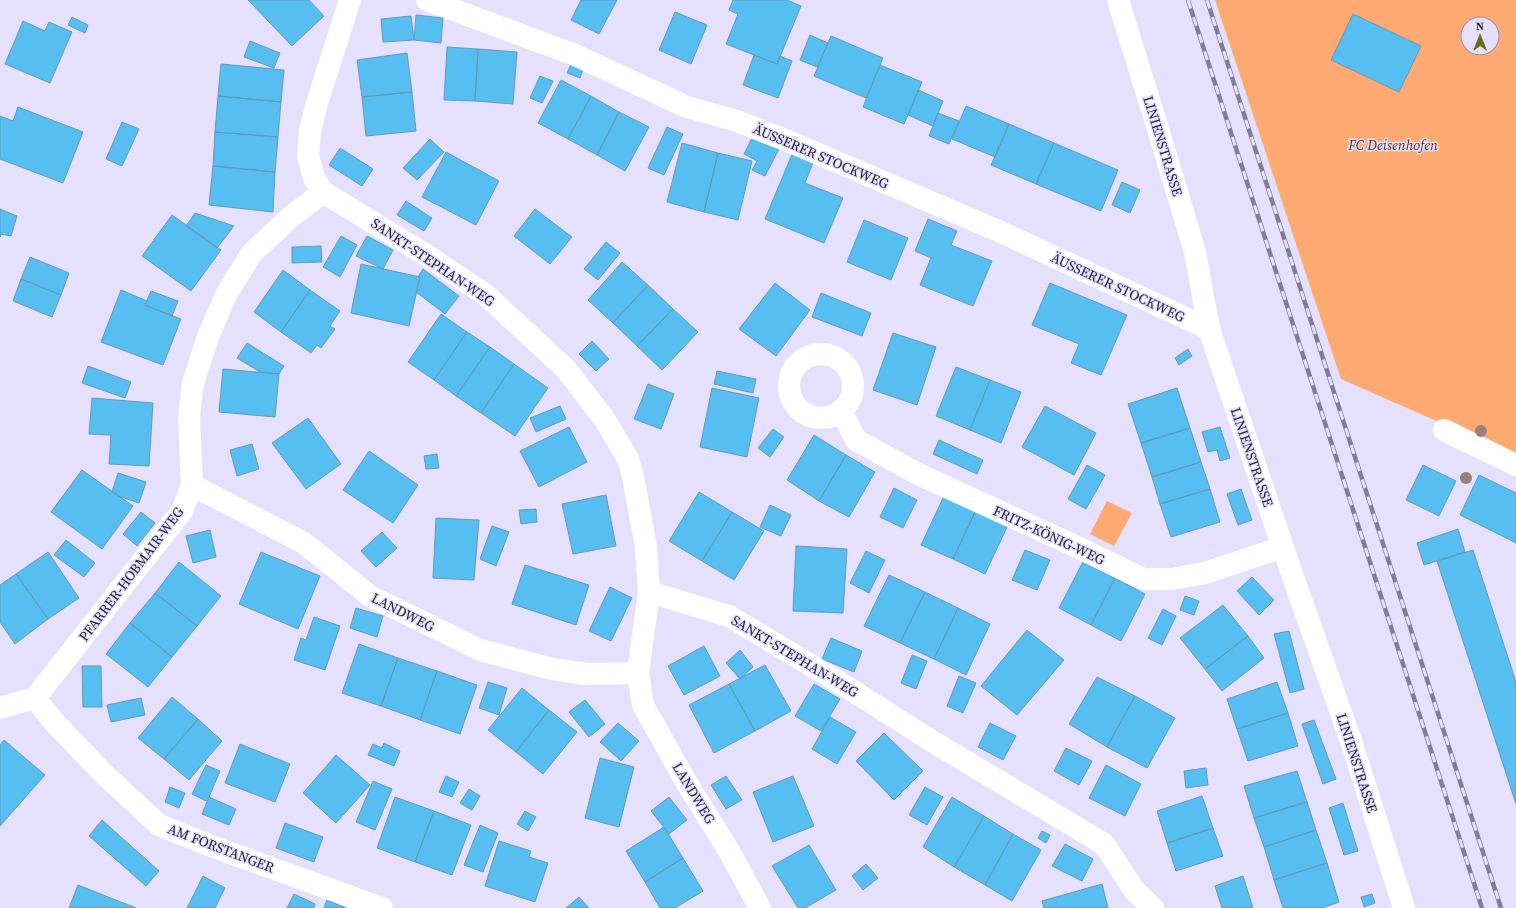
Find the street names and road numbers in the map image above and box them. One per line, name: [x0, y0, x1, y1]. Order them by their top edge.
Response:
street label: LINIENSTRASSE: [1138, 93, 1188, 199]
street label: ÄUSSERER STOCKWEG: [750, 118, 892, 194]
street label: SANKT-STEPHAN-WEG: [367, 213, 499, 311]
street label: ÄUSSERER STOCKWEG: [1048, 247, 1189, 327]
street label: LINIENSTRASSE: [1226, 405, 1278, 509]
street label: FRITZ-KÖNIG-WEG: [990, 500, 1109, 570]
street label: PFARRER-HOBMAIR-WEG: [74, 502, 189, 646]
street label: LANDWEG: [368, 588, 438, 637]
street label: SANKT-STEPHAN-WEG: [728, 610, 863, 702]
street label: LINIENSTRASSE: [1331, 711, 1383, 815]
street label: LANDWEG: [668, 759, 720, 828]
street label: AM FORSTANGER: [165, 819, 277, 877]

